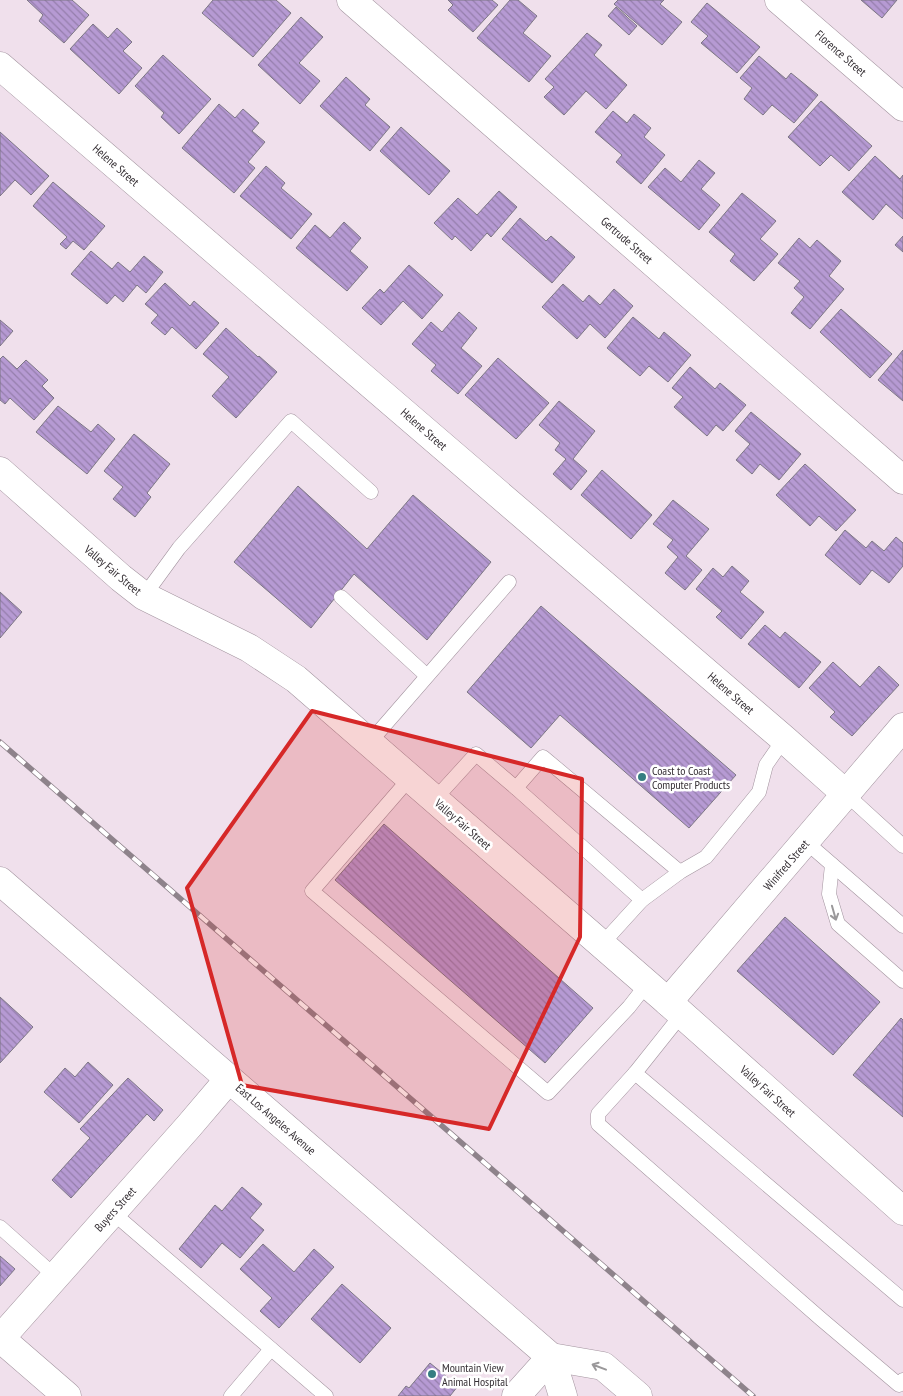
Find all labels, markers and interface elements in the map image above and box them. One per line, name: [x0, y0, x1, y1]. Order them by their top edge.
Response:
street label: Florence Street: [812, 27, 870, 80]
street label: Helene Street: [90, 141, 143, 190]
street label: Gertrude Street: [598, 213, 657, 267]
street label: Helene Street: [398, 405, 451, 454]
street label: Valley Fair Street: [81, 541, 145, 599]
street label: Helene Street: [705, 669, 758, 718]
place label: Coast to Coast Computer Products: [652, 763, 730, 792]
marker: Coast to Coast Computer Products: [636, 771, 648, 783]
street label: Valley Fair Street: [431, 795, 495, 853]
street label: Winifred Street: [760, 836, 813, 893]
one-way arrow: [830, 904, 840, 920]
street label: Valley Fair Street: [736, 1061, 800, 1120]
street label: East Los Angeles Avenue: [233, 1080, 319, 1158]
street label: Buyers Street: [91, 1183, 139, 1234]
place label: Mountain View Animal Hospital: [442, 1360, 508, 1389]
one-way arrow: [592, 1362, 607, 1371]
marker: Mountain View Animal Hospital: [426, 1368, 438, 1380]

